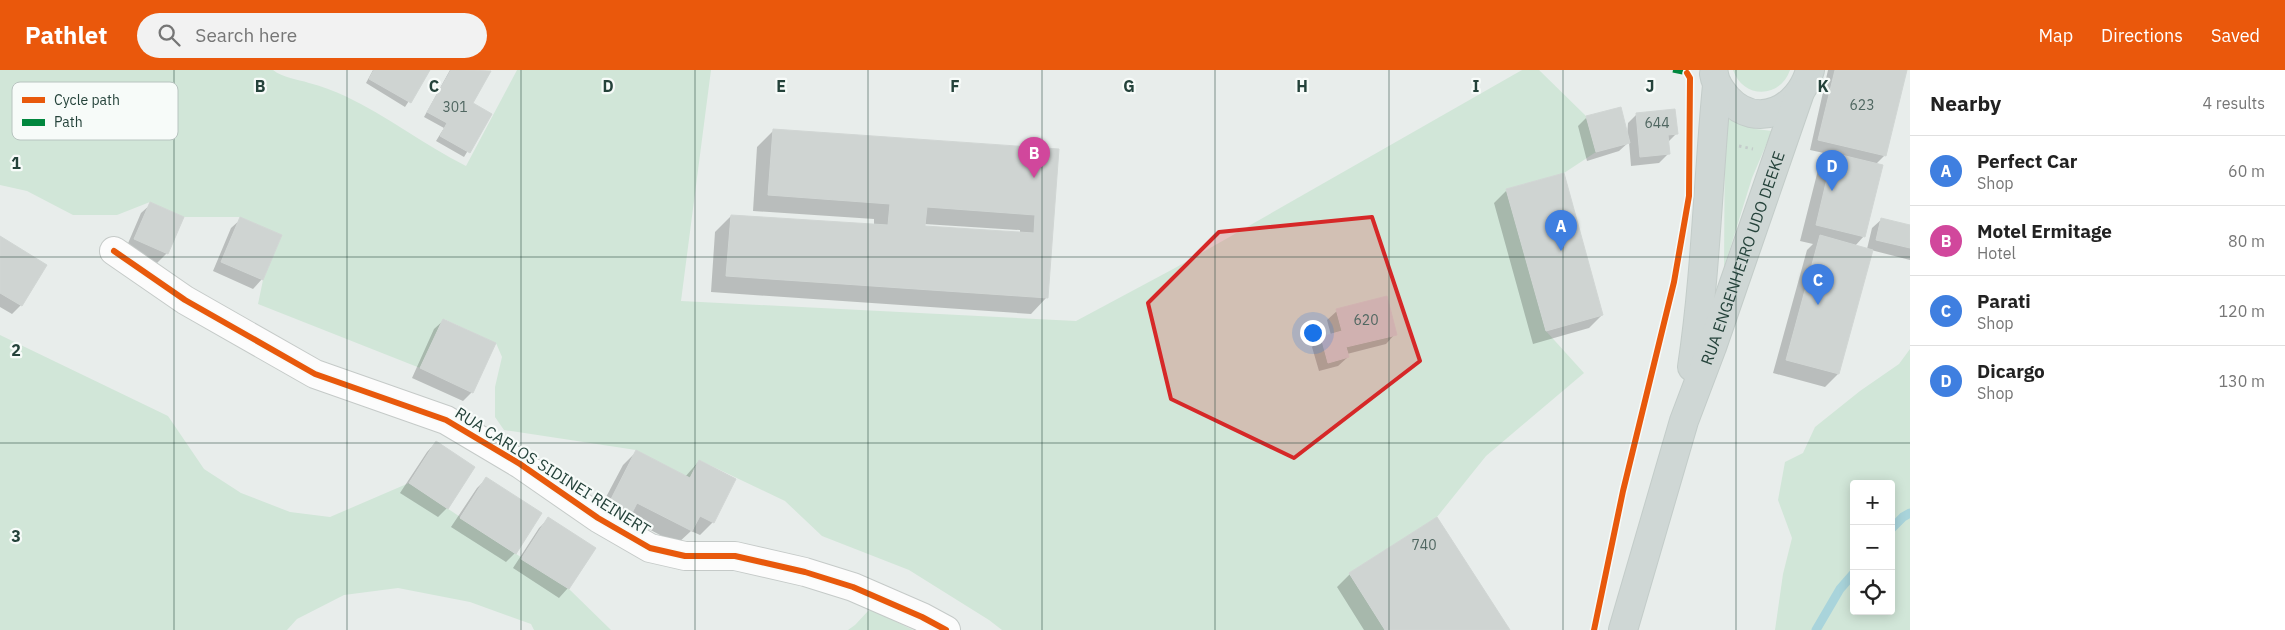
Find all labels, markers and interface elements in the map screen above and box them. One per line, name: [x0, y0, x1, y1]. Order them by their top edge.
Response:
search box: [137, 13, 487, 58]
text: Pathlet: [25, 19, 107, 51]
icon: search: [155, 21, 183, 49]
text: Search here: [195, 23, 297, 47]
text: Map: [2038, 24, 2073, 47]
text: Directions: [2101, 24, 2183, 47]
text: Saved: [2211, 24, 2260, 47]
text: B: [255, 76, 266, 96]
text: C: [429, 76, 439, 96]
text: D: [602, 76, 614, 96]
text: E: [776, 76, 786, 96]
text: F: [950, 76, 960, 96]
text: G: [1123, 76, 1135, 96]
text: H: [1296, 76, 1308, 96]
text: I: [1473, 76, 1480, 96]
text: J: [1646, 76, 1654, 96]
text: K: [1817, 76, 1829, 96]
legend: [12, 82, 178, 140]
text: Nearby: [1930, 89, 2001, 117]
text: Cycle path: [54, 91, 120, 109]
text: 4 results: [2202, 93, 2265, 113]
house number: 623: [1849, 96, 1875, 114]
house number: 301: [442, 98, 468, 116]
text: Path: [54, 113, 83, 131]
house number: 644: [1644, 114, 1670, 132]
pin: B: [1018, 137, 1050, 178]
street label: RUA ENGENHEIRO UDO DEEKE: [1696, 148, 1789, 368]
text: Perfect Car: [1977, 149, 2078, 173]
pin: D: [1816, 150, 1848, 191]
text: 1: [11, 153, 21, 173]
text: A: [1941, 161, 1951, 181]
text: 60 m: [2228, 161, 2265, 181]
text: Shop: [1977, 173, 2014, 193]
pin: A: [1545, 210, 1577, 251]
text: Motel Ermitage: [1977, 219, 2112, 243]
text: B: [1941, 231, 1951, 251]
text: 80 m: [2228, 231, 2265, 251]
text: Hotel: [1977, 243, 2016, 263]
pin: C: [1802, 264, 1834, 305]
text: Parati: [1977, 289, 2031, 313]
text: C: [1941, 301, 1951, 321]
text: 120 m: [2218, 301, 2265, 321]
house number: 620: [1353, 311, 1379, 329]
text: Shop: [1977, 313, 2014, 333]
your location: [1300, 320, 1326, 346]
text: 2: [11, 340, 21, 360]
text: Dicargo: [1977, 359, 2045, 383]
text: D: [1940, 371, 1952, 391]
text: 130 m: [2218, 371, 2265, 391]
text: Shop: [1977, 383, 2014, 403]
street label: RUA CARLOS SIDINEI REINERT: [452, 403, 654, 539]
map controls: [1850, 480, 1895, 615]
button: +: [1850, 480, 1895, 525]
button: −: [1850, 525, 1895, 570]
text: 3: [11, 526, 21, 546]
house number: 740: [1411, 536, 1437, 554]
button: locate: [1850, 570, 1895, 615]

